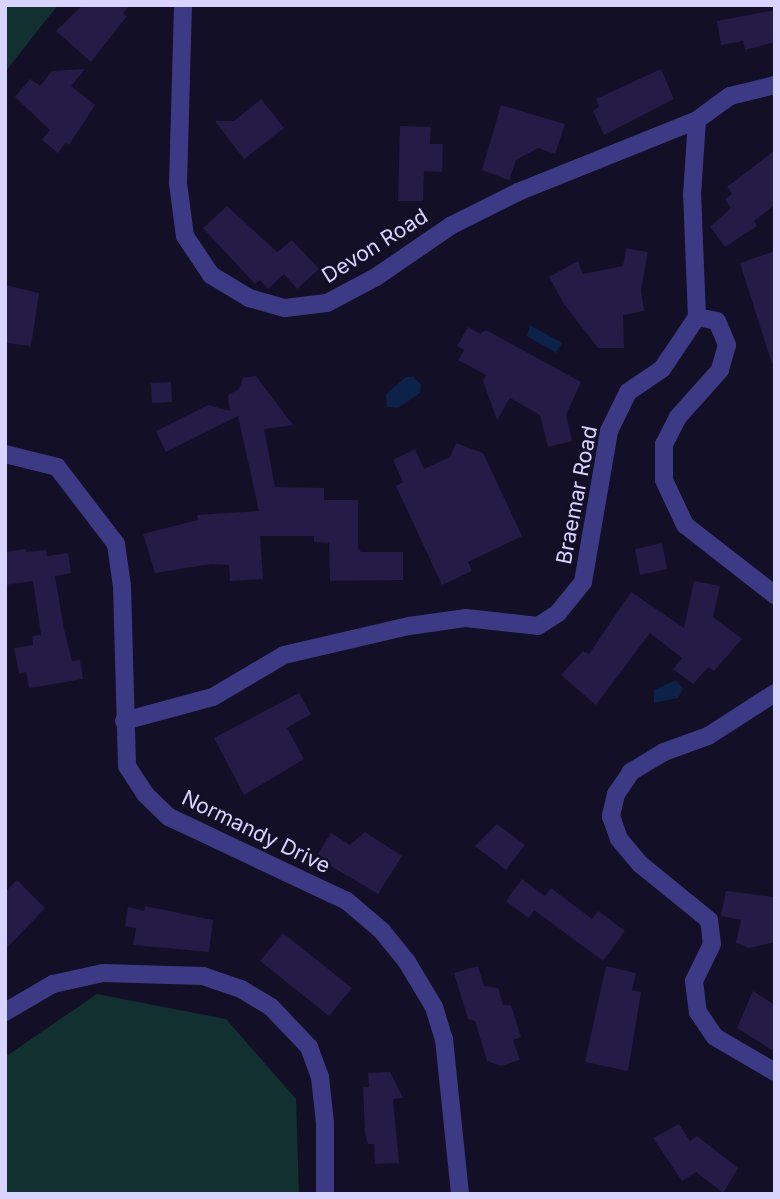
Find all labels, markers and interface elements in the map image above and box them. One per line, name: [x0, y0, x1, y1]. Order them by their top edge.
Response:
street label: Devon Road: [317, 204, 433, 288]
street label: Braemar Road: [551, 424, 603, 566]
street label: Normandy Drive: [178, 785, 334, 879]

